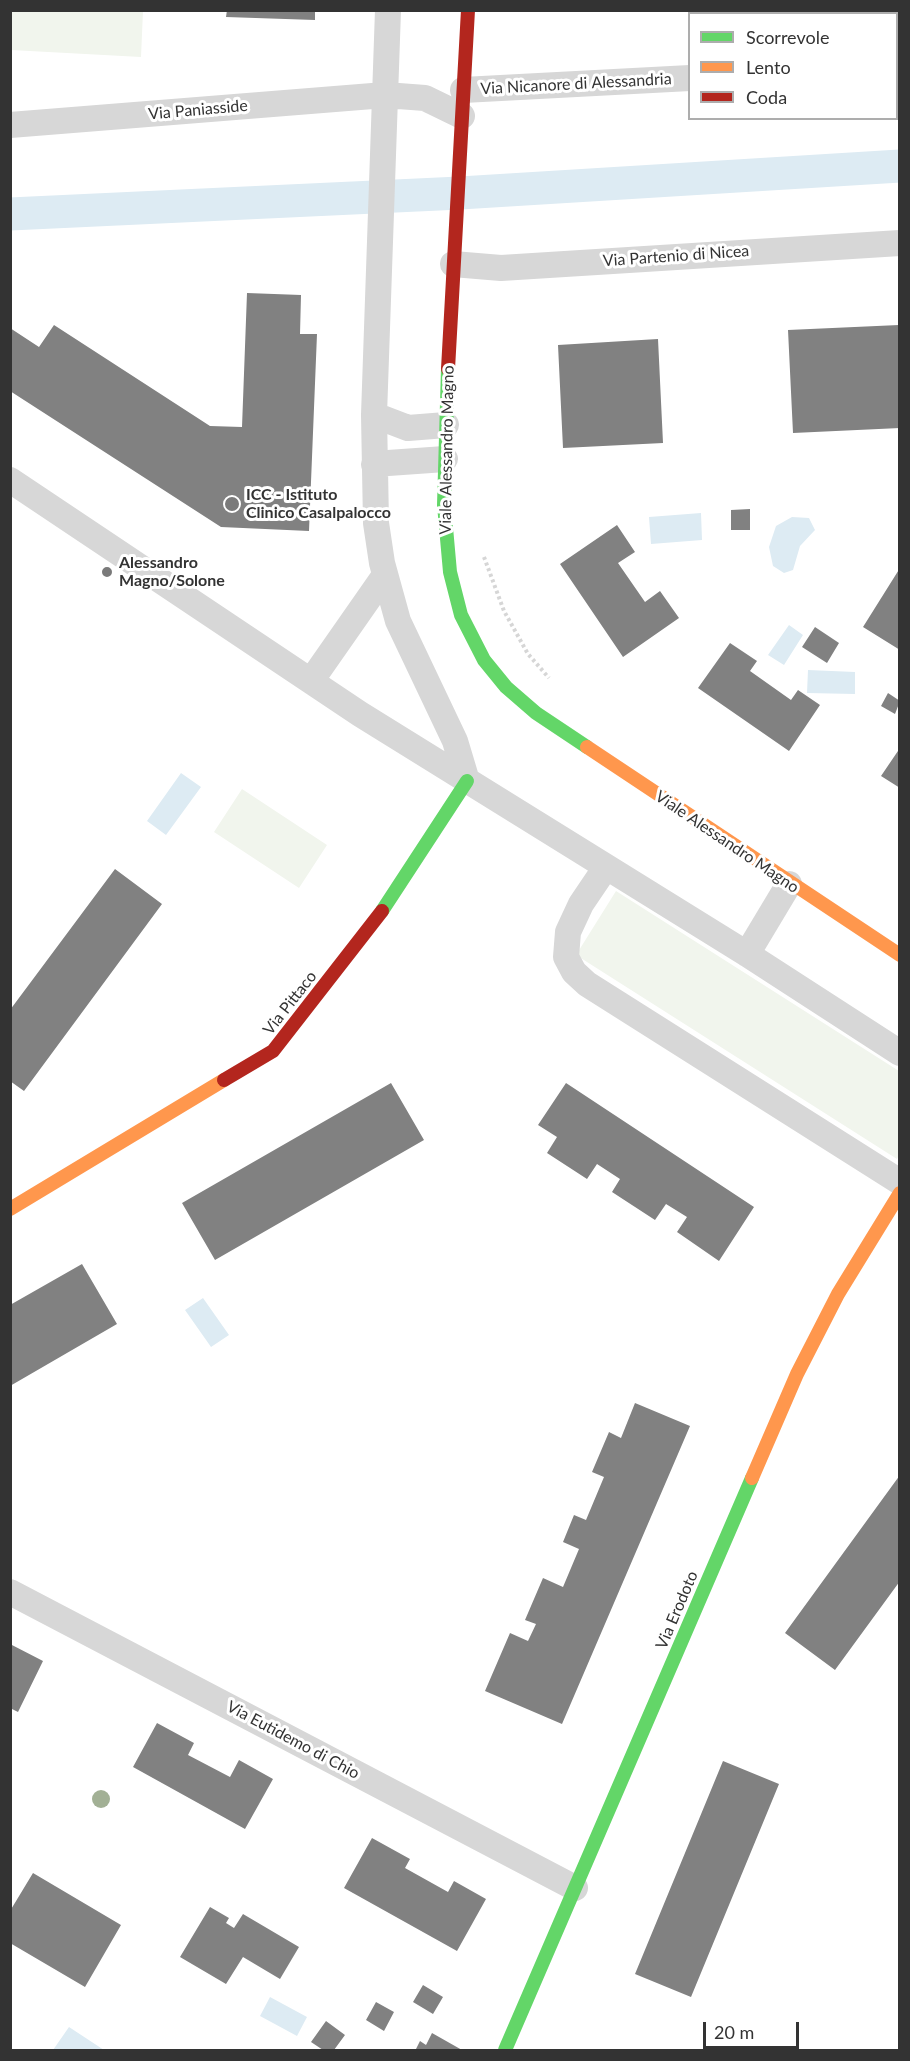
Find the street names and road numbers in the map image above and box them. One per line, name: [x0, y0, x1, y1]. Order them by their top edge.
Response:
street label: Via Nicanore di Alessandria: [480, 69, 672, 99]
street label: Via Paniasside: [147, 96, 249, 124]
street label: Via Partenio di Nicea: [602, 241, 750, 271]
street label: Viale Alessandro Magno: [436, 365, 458, 535]
street label: Viale Alessandro Magno: [651, 787, 803, 897]
street label: Via Pittaco: [259, 967, 321, 1039]
street label: Via Erodoto: [652, 1568, 702, 1652]
street label: Via Eutidemo di Chio: [223, 1697, 363, 1783]

